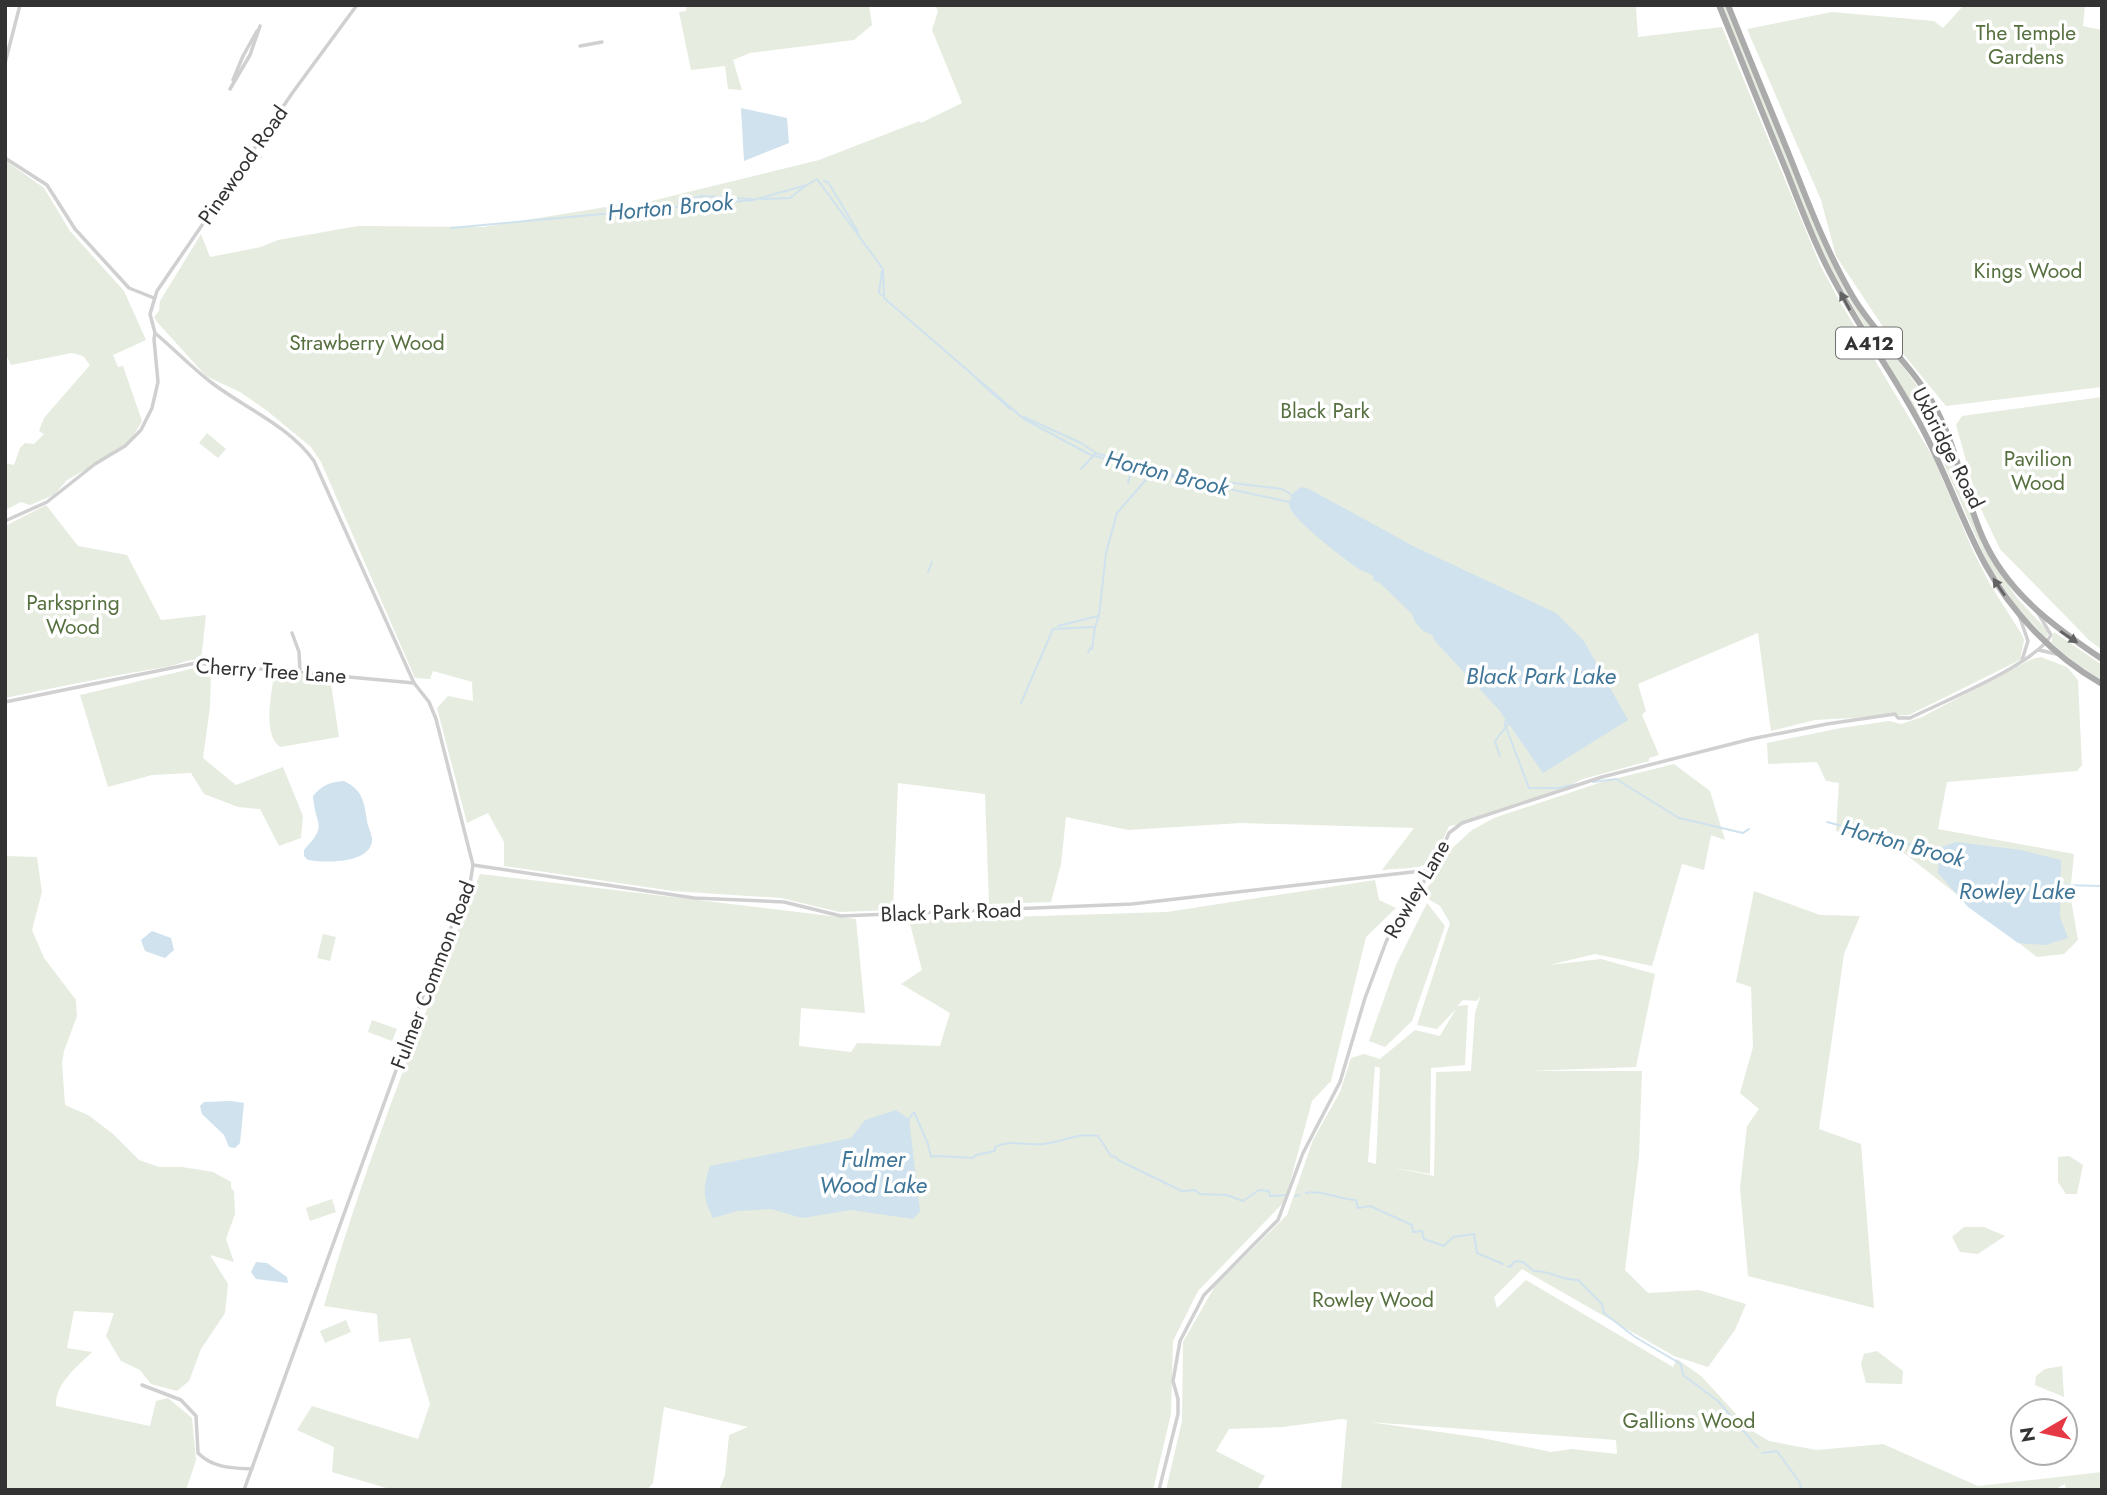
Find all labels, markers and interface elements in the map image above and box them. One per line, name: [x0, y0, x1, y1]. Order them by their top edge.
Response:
park label: The Temple Gardens: [1976, 18, 2076, 72]
street label: Pinewood Road: [191, 99, 295, 231]
water label: Horton Brook: [606, 184, 735, 229]
park label: Kings Wood: [1973, 256, 2083, 286]
one-way arrow: [1839, 291, 1851, 311]
park label: Strawberry Wood: [289, 328, 445, 358]
road number: A412: [1836, 328, 1902, 358]
street label: Uxbridge Road: [1904, 382, 1992, 514]
park label: Black Park: [1280, 396, 1371, 426]
water label: Horton Brook: [1102, 441, 1233, 505]
park label: Pavilion Wood: [2004, 444, 2072, 498]
one-way arrow: [1992, 578, 2006, 596]
park label: Parkspring Wood: [26, 588, 120, 642]
one-way arrow: [2059, 630, 2078, 643]
street label: Cherry Tree Lane: [195, 651, 348, 691]
water label: Black Park Lake: [1466, 659, 1617, 693]
water label: Horton Brook: [1838, 810, 1969, 876]
street label: Rowley Lane: [1377, 834, 1457, 944]
water label: Rowley Lake: [1959, 874, 2076, 908]
street label: Fulmer Common Road: [383, 877, 483, 1073]
street label: Black Park Road: [880, 895, 1022, 929]
water label: Fulmer Wood Lake: [819, 1142, 928, 1202]
park label: Rowley Wood: [1312, 1285, 1434, 1315]
north arrow: [2009, 1397, 2079, 1467]
park label: Gallions Wood: [1623, 1406, 1755, 1436]
text: N: [2013, 1425, 2042, 1444]

